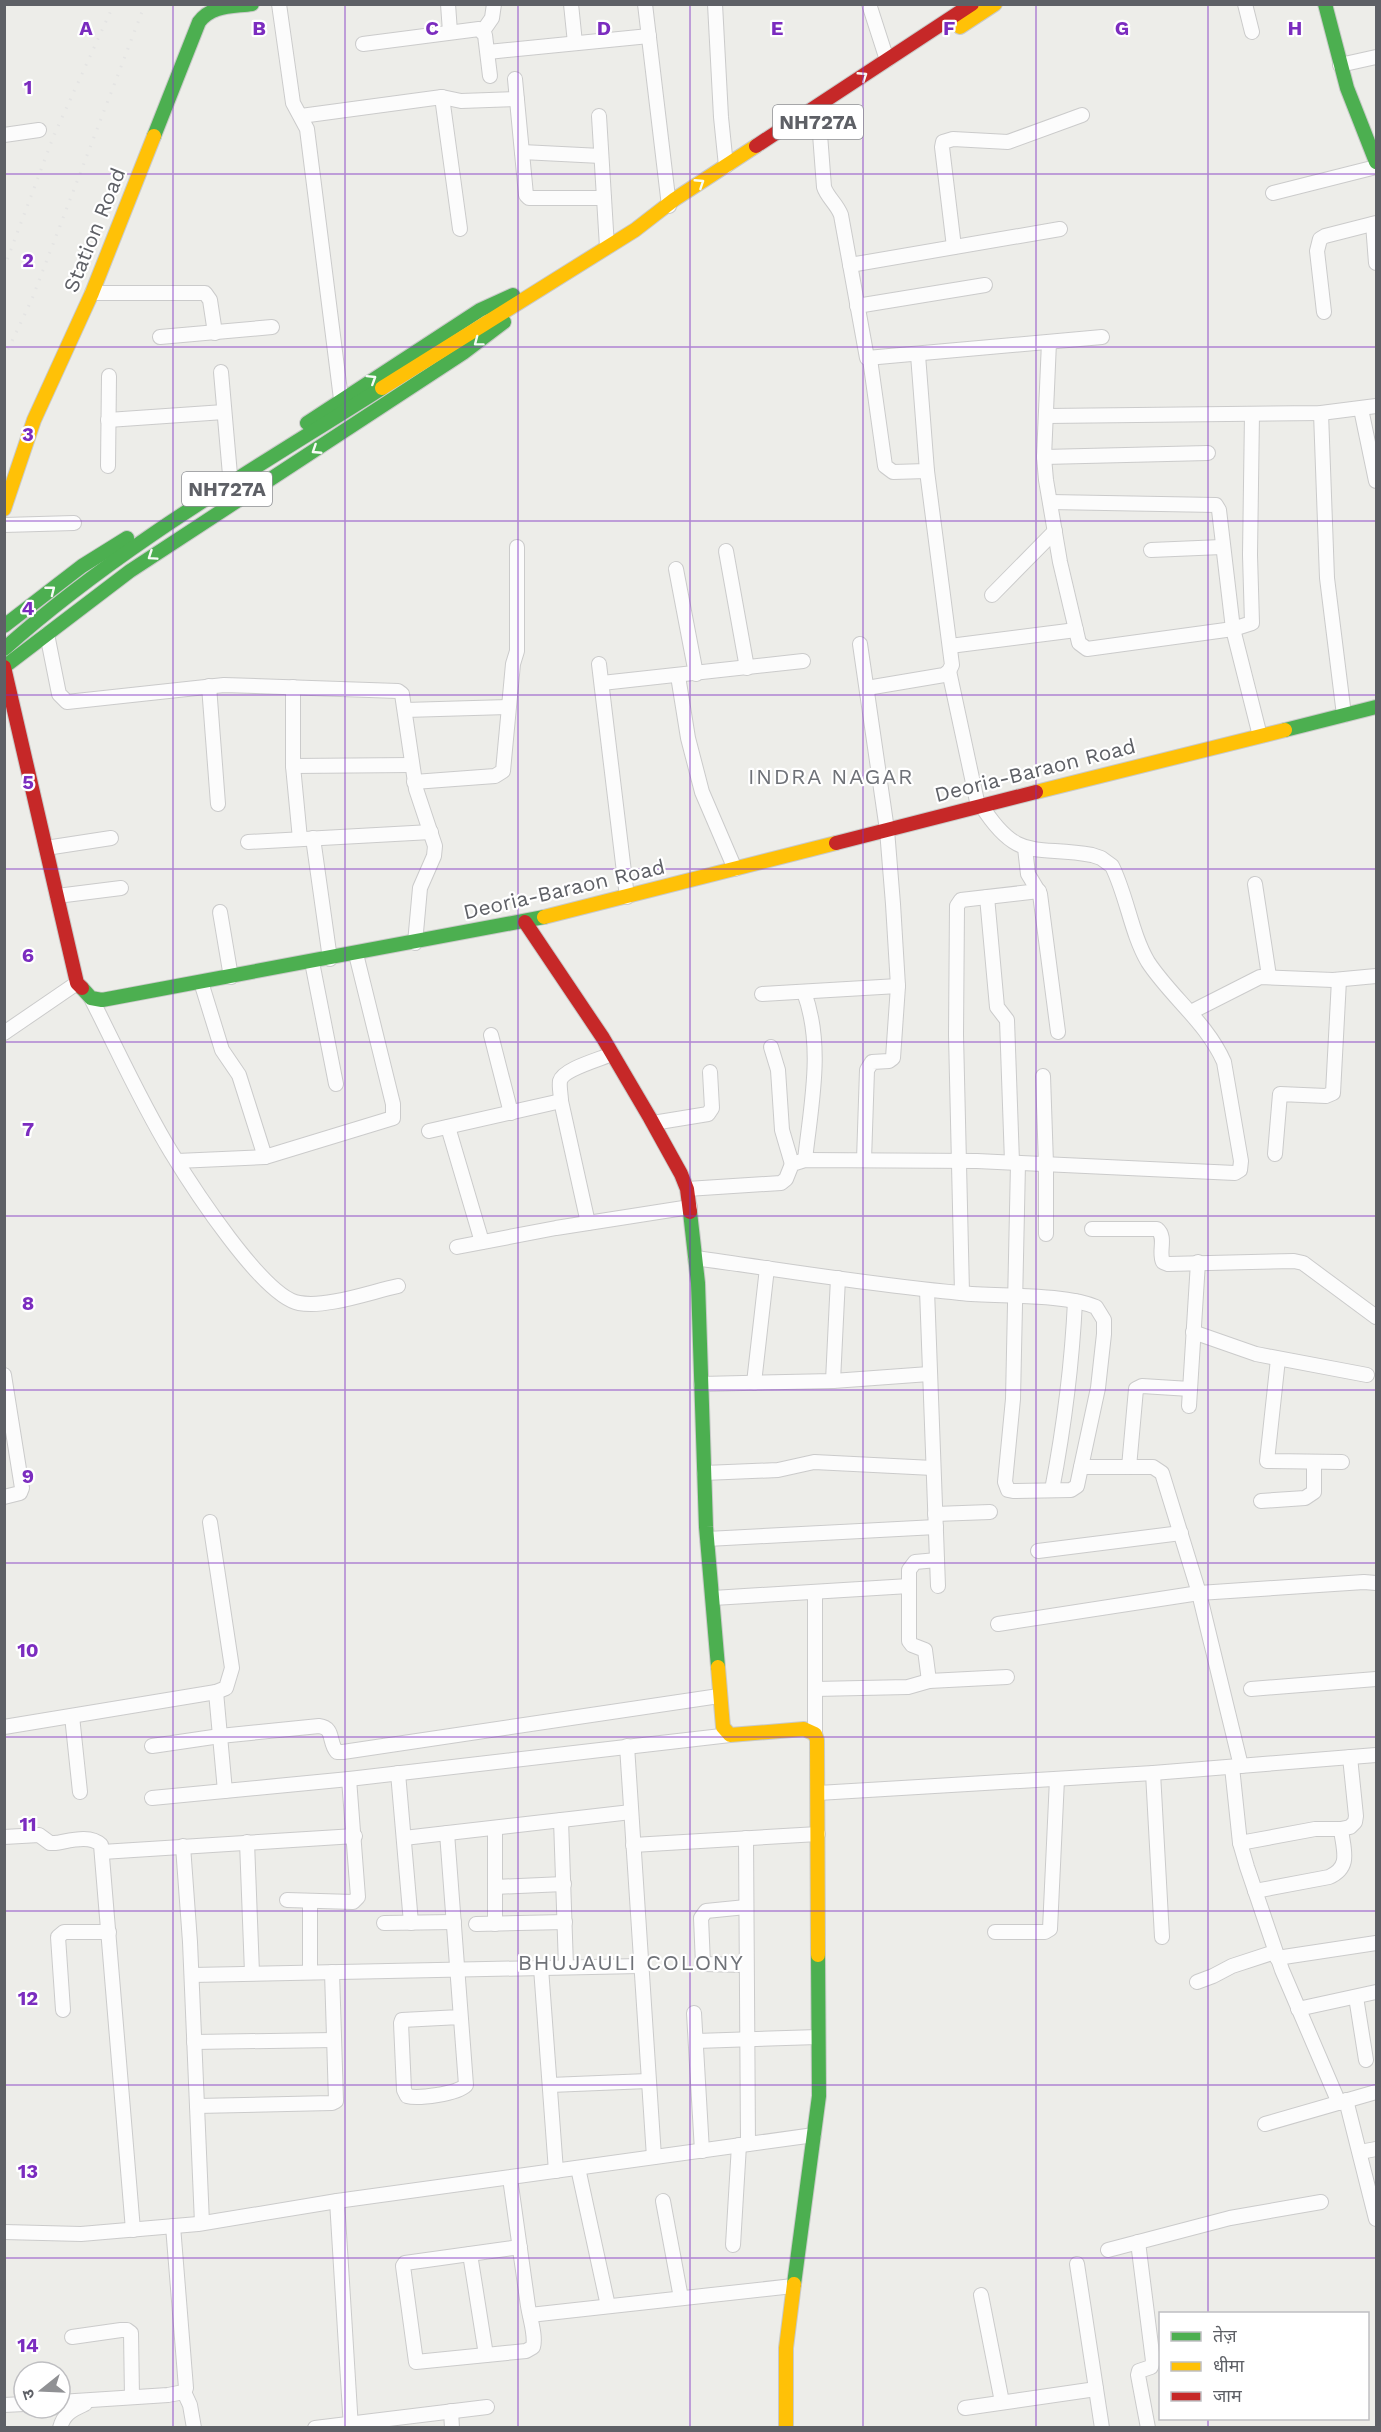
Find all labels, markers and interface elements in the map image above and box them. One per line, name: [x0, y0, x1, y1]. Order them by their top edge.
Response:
text: A: [79, 16, 93, 40]
text: B: [252, 16, 266, 40]
text: C: [425, 16, 439, 40]
text: D: [597, 16, 611, 40]
text: E: [771, 16, 783, 40]
text: F: [943, 16, 955, 40]
text: G: [1115, 16, 1129, 40]
text: H: [1288, 16, 1302, 40]
one-way arrow: [856, 72, 867, 83]
text: 1: [24, 75, 32, 99]
road number: NH727A: [773, 105, 863, 139]
street label: Station Road: [58, 164, 130, 296]
one-way arrow: [693, 179, 704, 190]
text: 2: [22, 248, 34, 272]
one-way arrow: [473, 335, 484, 346]
one-way arrow: [366, 375, 376, 387]
text: 3: [22, 422, 34, 446]
one-way arrow: [311, 443, 322, 454]
road number: NH727A: [182, 472, 272, 506]
one-way arrow: [147, 549, 158, 560]
one-way arrow: [44, 586, 55, 597]
text: 4: [22, 596, 35, 620]
street label: Deoria-Baraon Road: [932, 733, 1138, 807]
district label: INDRA NAGAR: [748, 764, 914, 789]
text: 5: [22, 770, 34, 794]
street label: Deoria-Baraon Road: [461, 854, 667, 924]
text: 6: [22, 943, 34, 967]
text: 7: [22, 1117, 34, 1141]
text: 8: [22, 1291, 34, 1315]
text: 9: [22, 1464, 34, 1488]
text: 10: [17, 1638, 39, 1662]
text: 11: [19, 1812, 37, 1836]
district label: BHUJAULI COLONY: [518, 1950, 744, 1975]
text: 12: [18, 1986, 38, 2010]
text: 13: [18, 2159, 38, 2183]
legend: [1159, 2312, 1369, 2420]
text: तेज़: [1213, 2325, 1237, 2346]
text: 14: [17, 2333, 39, 2357]
text: धीमा: [1213, 2355, 1244, 2376]
north arrow: [12, 2360, 72, 2420]
text: जाम: [1213, 2385, 1243, 2406]
text: उ: [18, 2386, 39, 2402]

